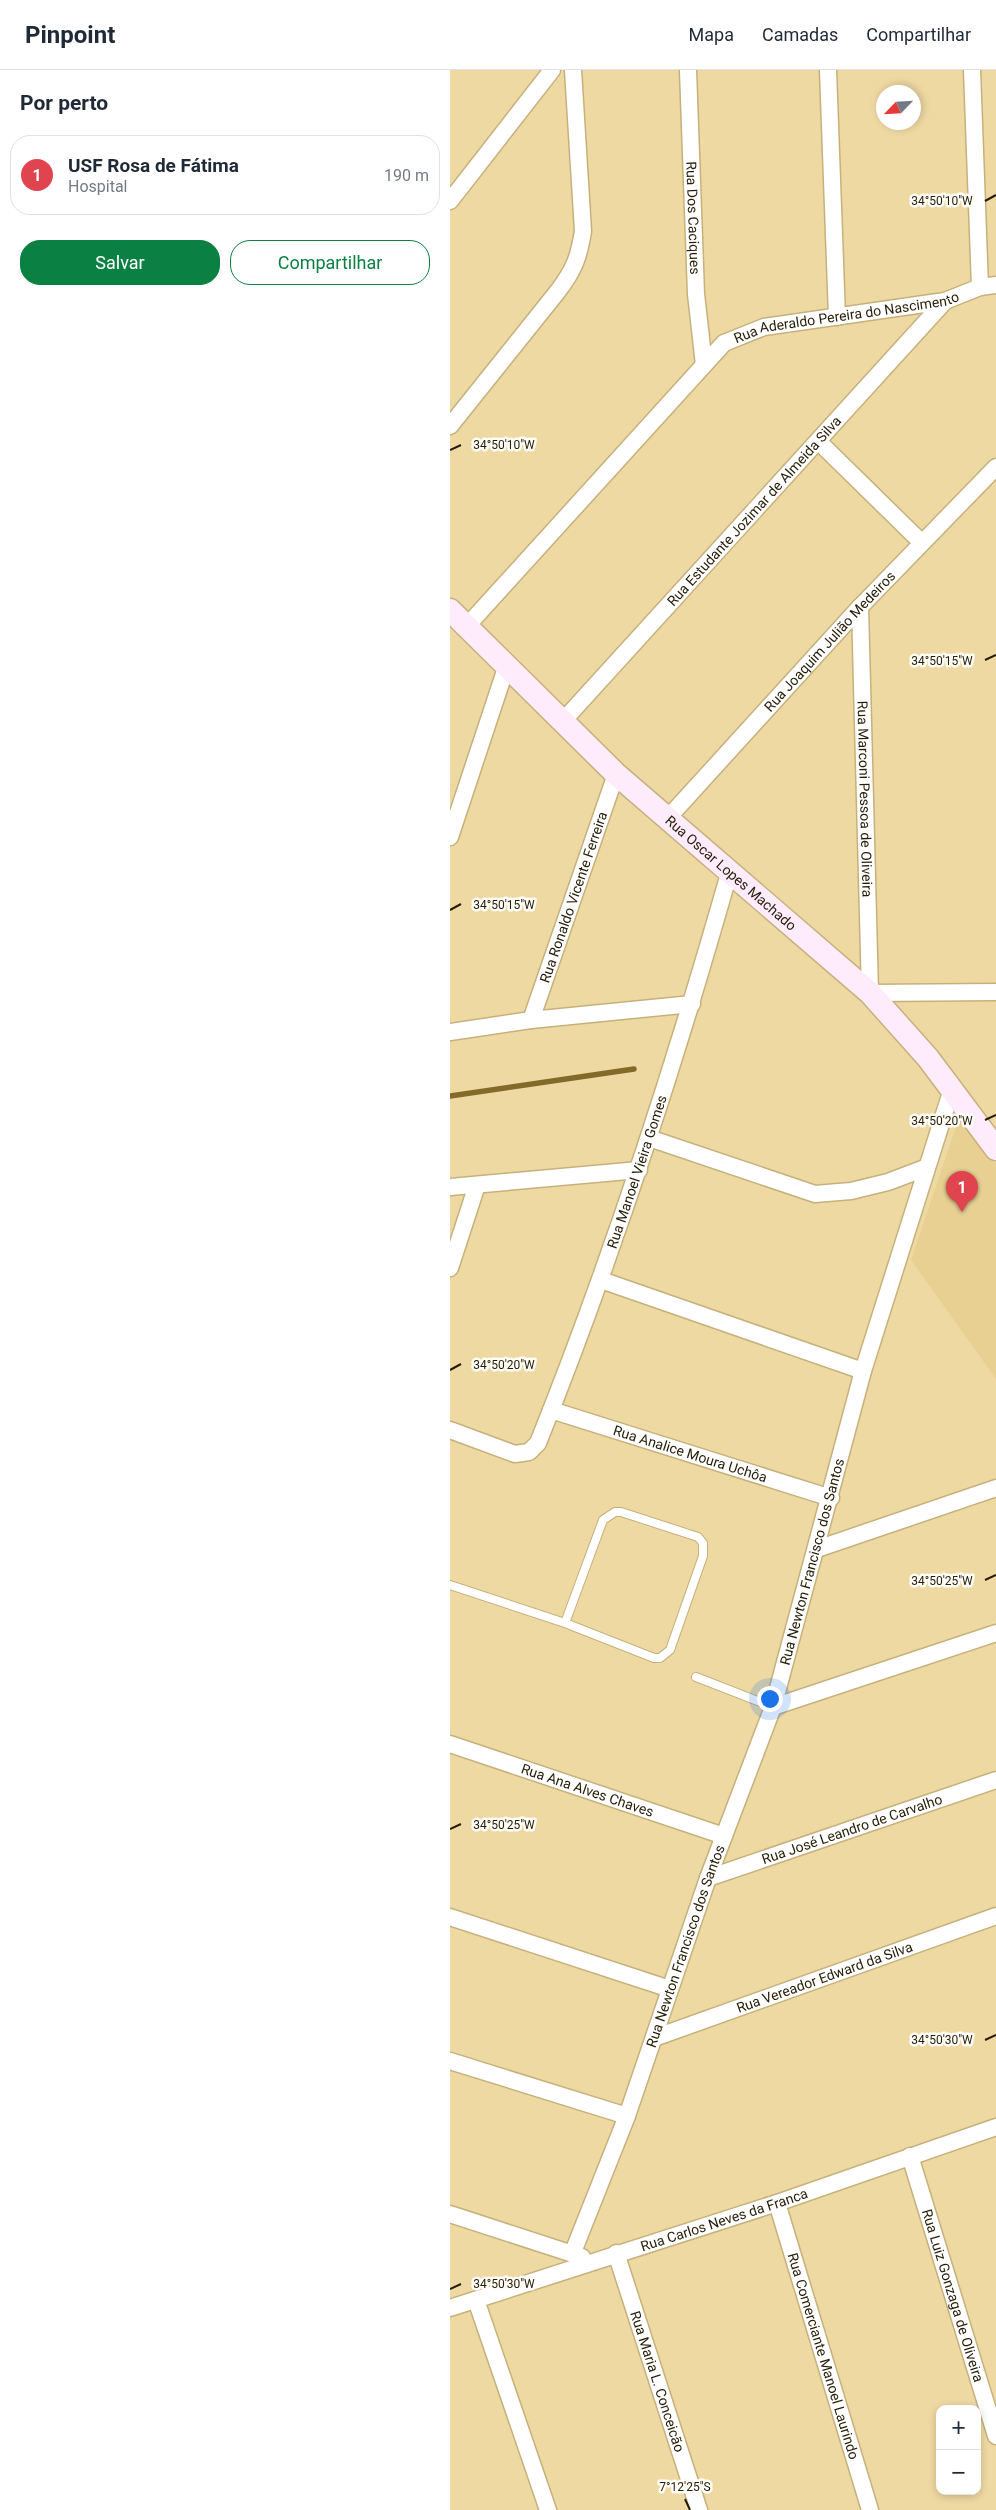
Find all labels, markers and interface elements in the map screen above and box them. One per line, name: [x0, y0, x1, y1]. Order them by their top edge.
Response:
text: Pinpoint: [25, 21, 115, 49]
text: Mapa: [689, 24, 734, 45]
text: Camadas: [762, 24, 838, 45]
text: Compartilhar: [866, 24, 971, 45]
north arrow: [876, 85, 921, 130]
text: Por perto: [20, 91, 108, 115]
text: USF Rosa de Fátima: [68, 154, 239, 177]
street label: Rua Dos Caciques: [683, 161, 703, 275]
text: 1: [32, 166, 42, 185]
text: 190 m: [384, 166, 429, 185]
text: Hospital: [68, 177, 128, 196]
text: 34°50'10"W: [911, 194, 973, 208]
button: Salvar: [20, 240, 220, 285]
button: Compartilhar: [230, 240, 430, 285]
street label: Rua Aderaldo Pereira do Nascimento: [731, 288, 961, 346]
street label: Rua Estudante Jozimar de Almeida Silva: [664, 413, 844, 609]
text: 34°50'10"W: [473, 438, 535, 452]
street label: Rua Joaquim Julião Medeiros: [761, 568, 898, 715]
text: 34°50'15"W: [911, 654, 973, 668]
street label: Rua Marconi Pessoa de Oliveira: [854, 700, 876, 897]
street label: Rua Ronaldo Vicente Ferreira: [537, 809, 610, 985]
street label: Rua Oscar Lopes Machado: [662, 812, 800, 934]
text: 34°50'15"W: [473, 898, 535, 912]
street label: Rua Manoel Vieira Gomes: [604, 1093, 670, 1250]
text: 34°50'20"W: [911, 1114, 973, 1128]
pin: 1: [946, 1171, 978, 1212]
text: 34°50'20"W: [473, 1358, 535, 1372]
street label: Rua Analice Moura Uchôa: [611, 1422, 769, 1485]
street label: Rua Newton Francisco dos Santos: [777, 1457, 847, 1667]
text: 34°50'25"W: [911, 1574, 973, 1588]
your location: [757, 1686, 783, 1712]
street label: Rua Ana Alves Chaves: [519, 1761, 656, 1820]
street label: Rua José Leandro de Carvalho: [760, 1791, 944, 1867]
text: 34°50'25"W: [473, 1818, 535, 1832]
street label: Rua Newton Francisco dos Santos: [643, 1843, 728, 2049]
street label: Rua Vereador Edward da Silva: [734, 1938, 915, 2016]
text: 34°50'30"W: [911, 2033, 973, 2047]
street label: Rua Carlos Neves da Franca: [639, 2185, 810, 2254]
street label: Rua Luiz Gonzaga de Oliveira: [919, 2207, 987, 2384]
street label: Rua Comerciante Manoel Laurindo: [785, 2251, 862, 2461]
text: 34°50'30"W: [473, 2277, 535, 2291]
street label: Rua Maria L. Conceicão: [627, 2309, 688, 2454]
map controls: [936, 2405, 981, 2495]
button: +: [936, 2405, 981, 2450]
button: −: [936, 2450, 981, 2495]
text: 7°12'25"S: [659, 2480, 711, 2494]

